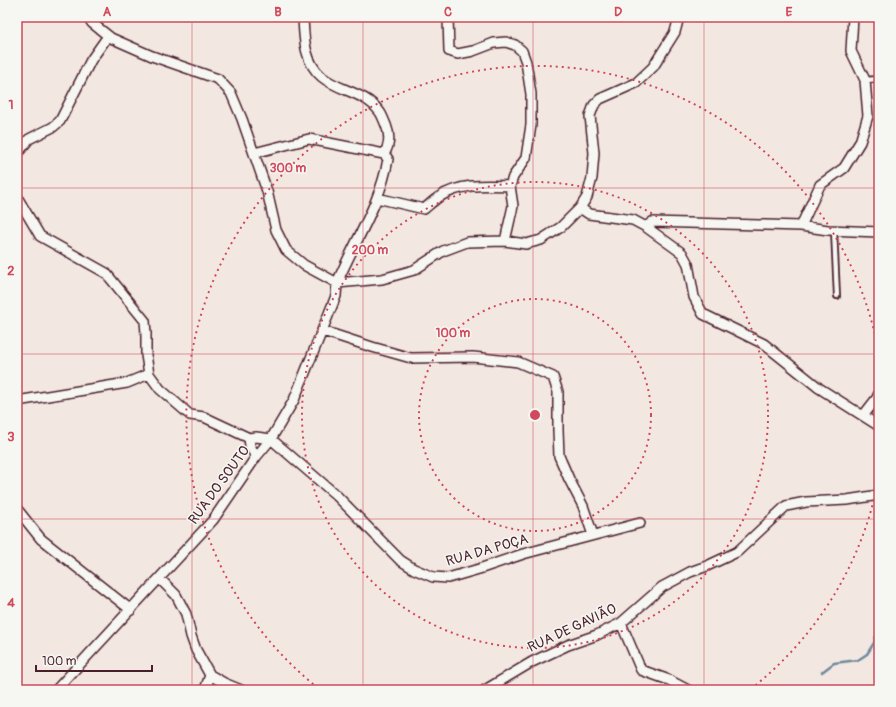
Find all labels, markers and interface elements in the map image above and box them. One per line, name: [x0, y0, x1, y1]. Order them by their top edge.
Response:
text: A: [103, 4, 112, 20]
text: B: [274, 4, 282, 20]
text: C: [444, 4, 452, 20]
text: D: [614, 4, 622, 20]
text: E: [786, 4, 793, 20]
text: 1: [8, 97, 14, 113]
text: 300 m: [270, 161, 307, 176]
text: 200 m: [352, 243, 389, 258]
text: 2: [7, 263, 15, 279]
text: 100 m: [436, 326, 471, 341]
centre of rings: [528, 408, 542, 422]
text: 3: [7, 429, 15, 445]
street label: RUA DO SOUTO: [185, 442, 253, 528]
street label: RUA DA POÇA: [444, 530, 530, 570]
text: 4: [7, 595, 15, 611]
street label: RUA DE GAVIÃO: [525, 600, 619, 656]
scale bar: [36, 647, 152, 673]
text: 100 m: [42, 654, 77, 669]

